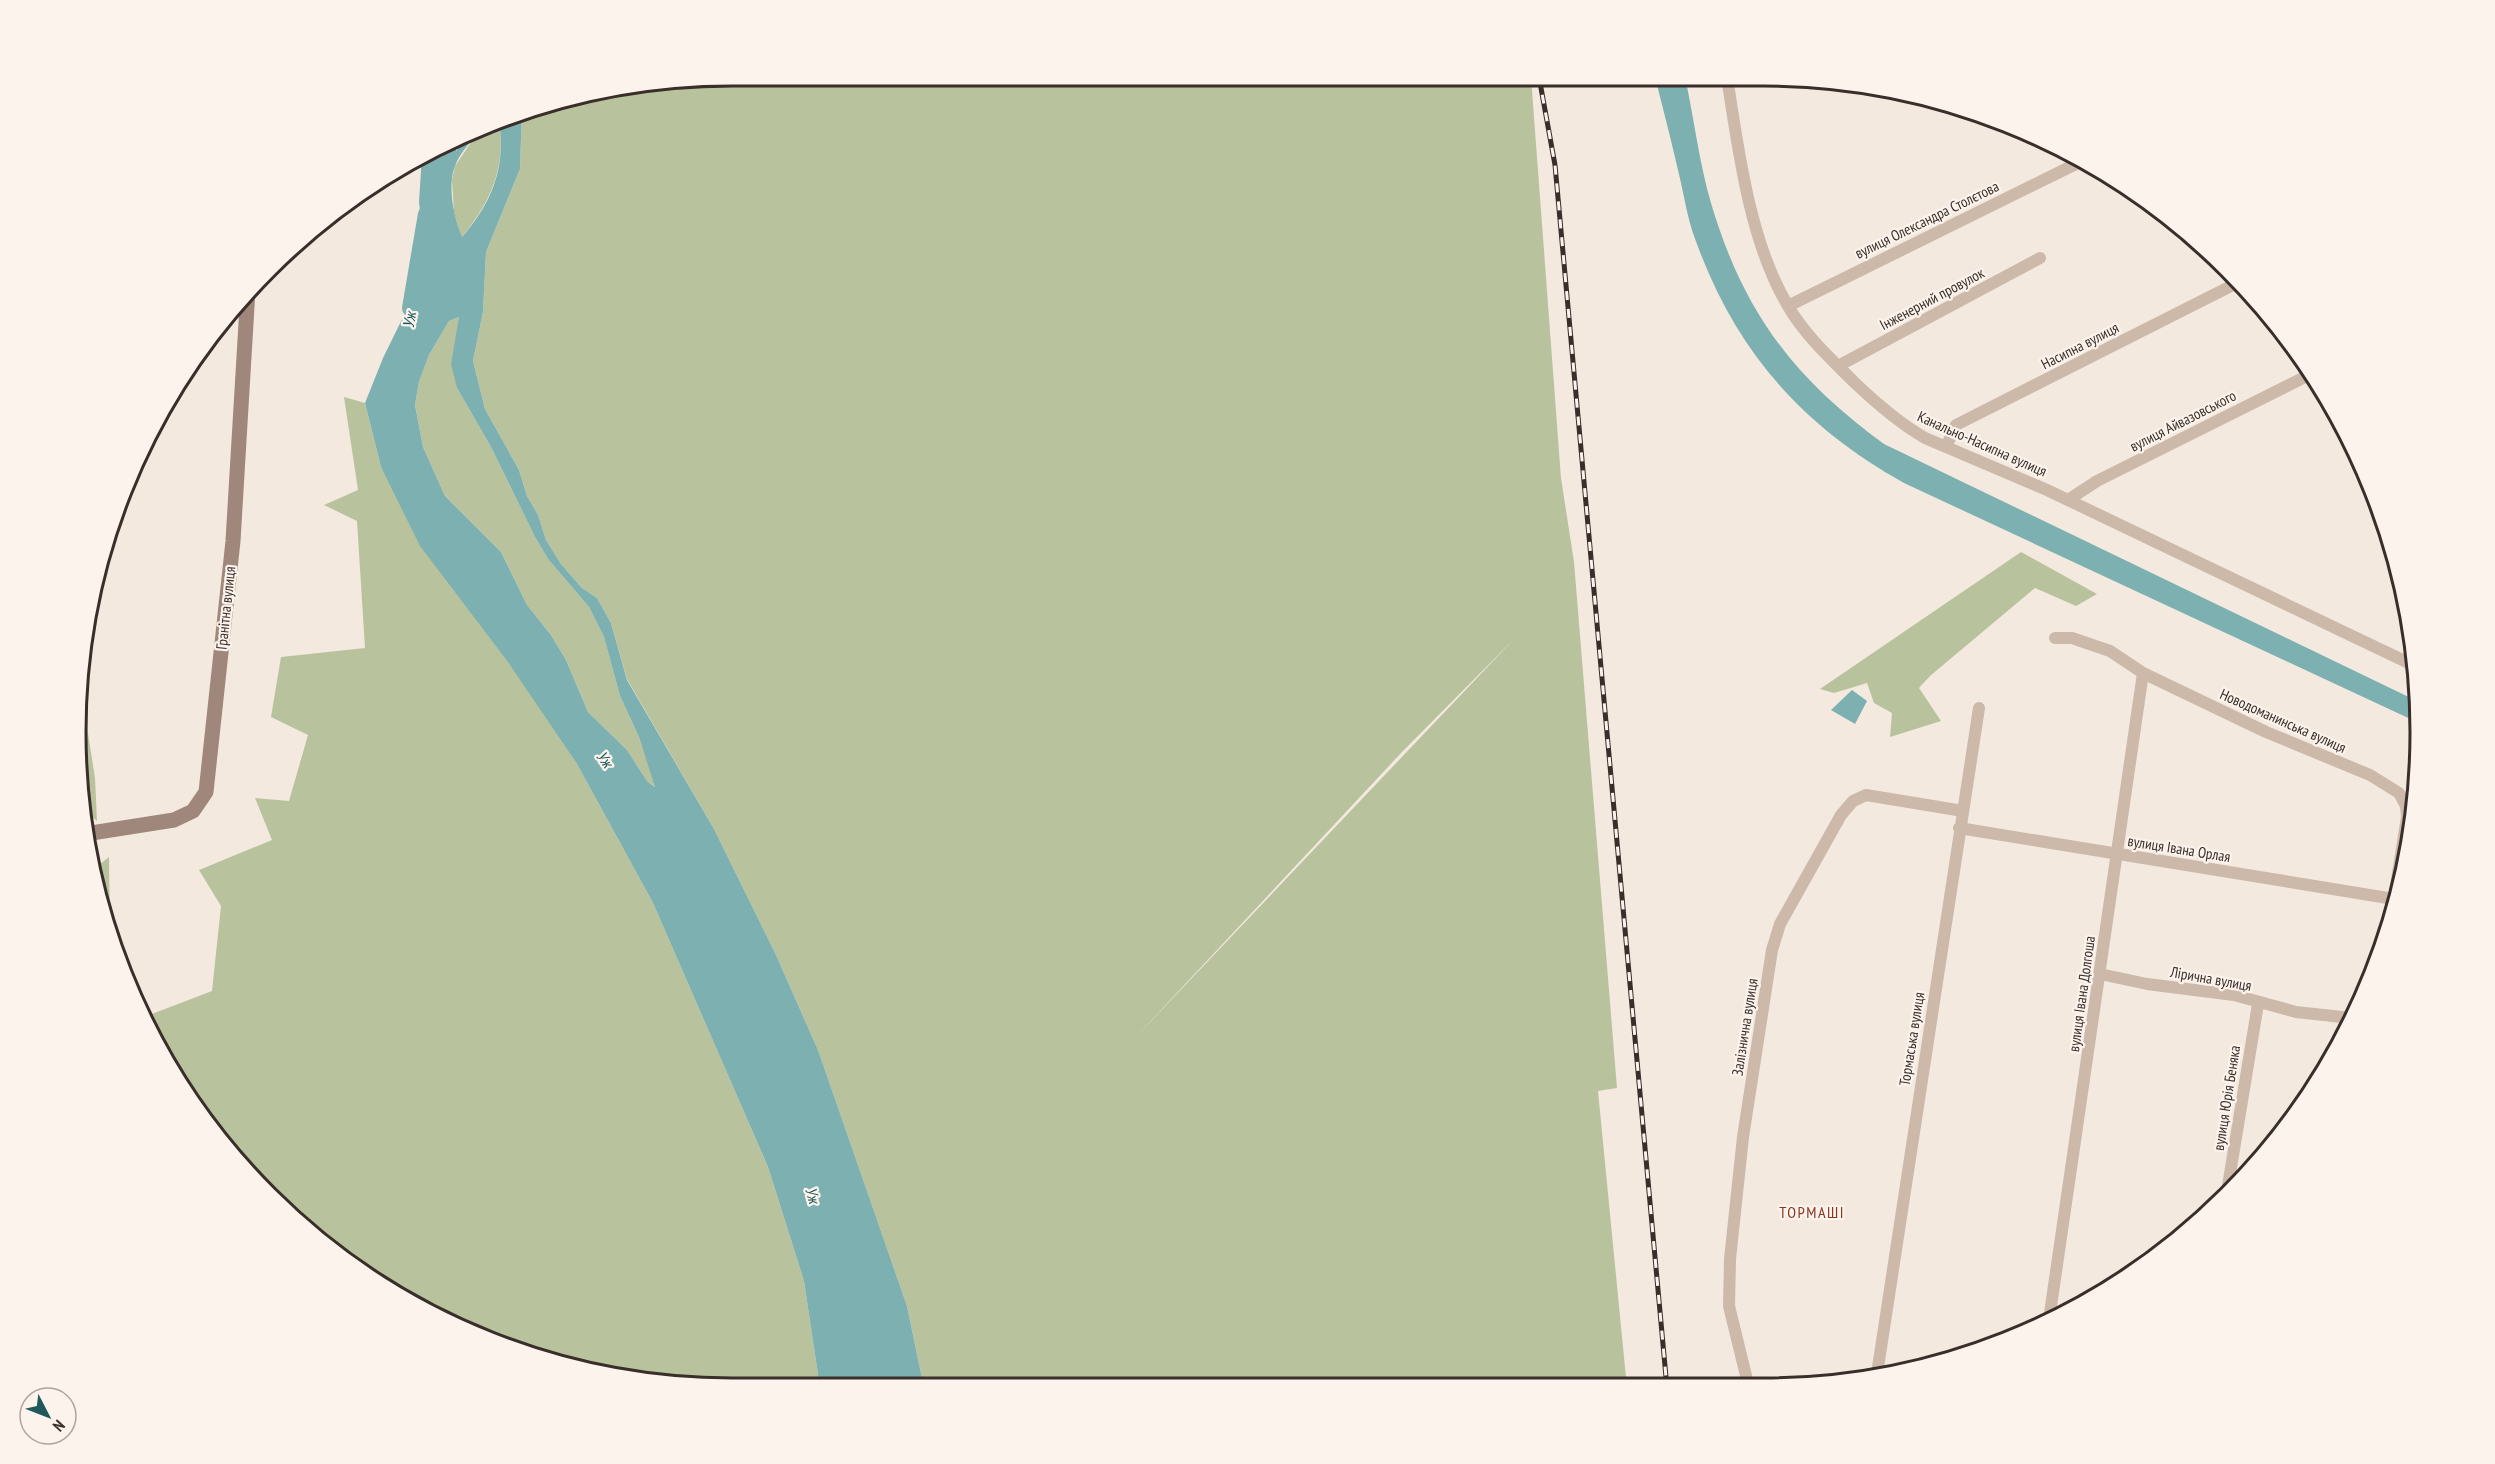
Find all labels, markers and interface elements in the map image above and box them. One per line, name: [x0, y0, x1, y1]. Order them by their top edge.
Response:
street label: вулиця Олександра Столєтова: [1852, 176, 2002, 263]
street label: Інженерний провулок: [1876, 263, 1987, 334]
water label: Уж: [398, 308, 421, 329]
street label: Насипна вулиця: [2038, 318, 2122, 373]
street label: вулиця Айвазовського: [2126, 386, 2239, 456]
street label: Канально-Насипна вулиця: [1915, 406, 2050, 481]
street label: Гранітна вулиця: [212, 565, 239, 650]
street label: Новодоманинська вулиця: [2217, 684, 2349, 757]
water label: Уж: [592, 747, 619, 773]
street label: вулиця Івана Орлая: [2126, 831, 2232, 866]
street label: вулиця Івана Долгоша: [2064, 935, 2099, 1053]
street label: Лірична вулиця: [2168, 962, 2253, 995]
street label: Залізнична вулиця: [1727, 977, 1762, 1077]
street label: Тормаська вулиця: [1895, 991, 1928, 1087]
street label: вулиця Юрія Беняка: [2209, 1044, 2244, 1152]
water label: Уж: [801, 1185, 825, 1208]
district label: ТОРМАШІ: [1779, 1202, 1845, 1222]
north arrow: [18, 1386, 78, 1446]
text: N: [49, 1416, 69, 1436]

